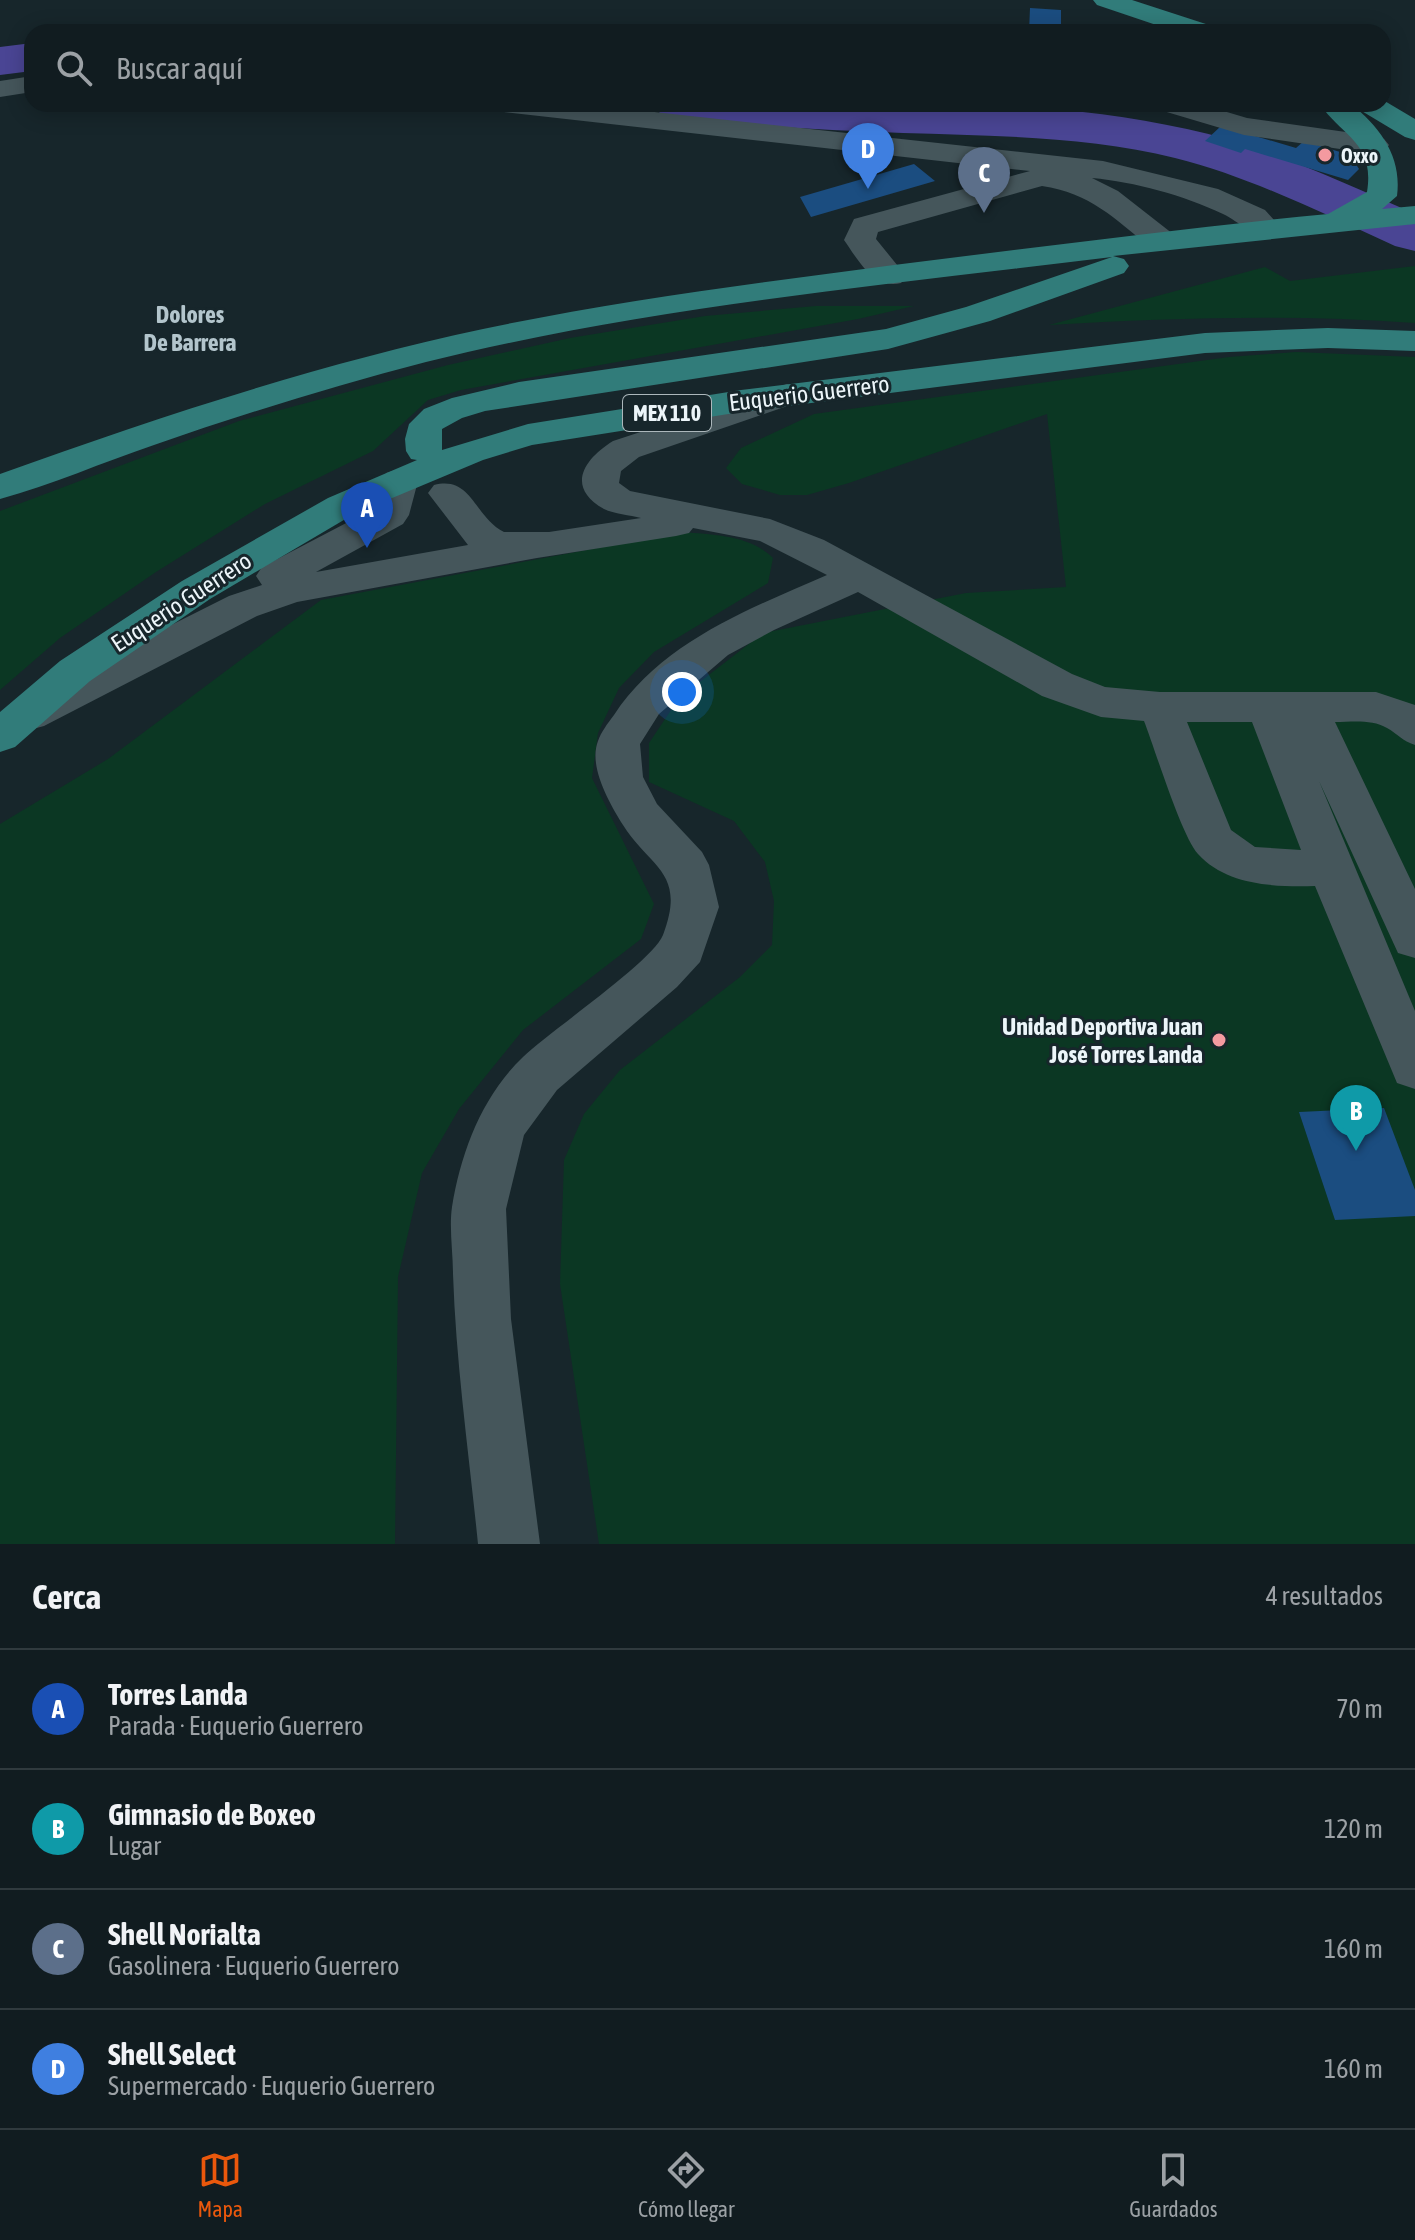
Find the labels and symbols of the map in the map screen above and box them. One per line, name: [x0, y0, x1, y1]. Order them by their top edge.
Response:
pin: D: [842, 123, 894, 189]
place label: Oxxo: [1341, 144, 1378, 167]
marker: Oxxo: [1316, 146, 1334, 164]
pin: C: [958, 147, 1010, 213]
district label: Dolores De Barrera: [144, 301, 236, 356]
street label: Euquerio Guerrero: [727, 370, 891, 416]
road number: MEX 110: [623, 395, 711, 431]
pin: A: [341, 482, 393, 548]
street label: Euquerio Guerrero: [106, 547, 256, 657]
your location: [662, 672, 702, 712]
place label: Unidad Deportiva Juan José Torres Landa: [1002, 1013, 1203, 1068]
marker: Unidad Deportiva Juan José Torres Landa: [1210, 1031, 1228, 1049]
pin: B: [1330, 1085, 1382, 1151]

